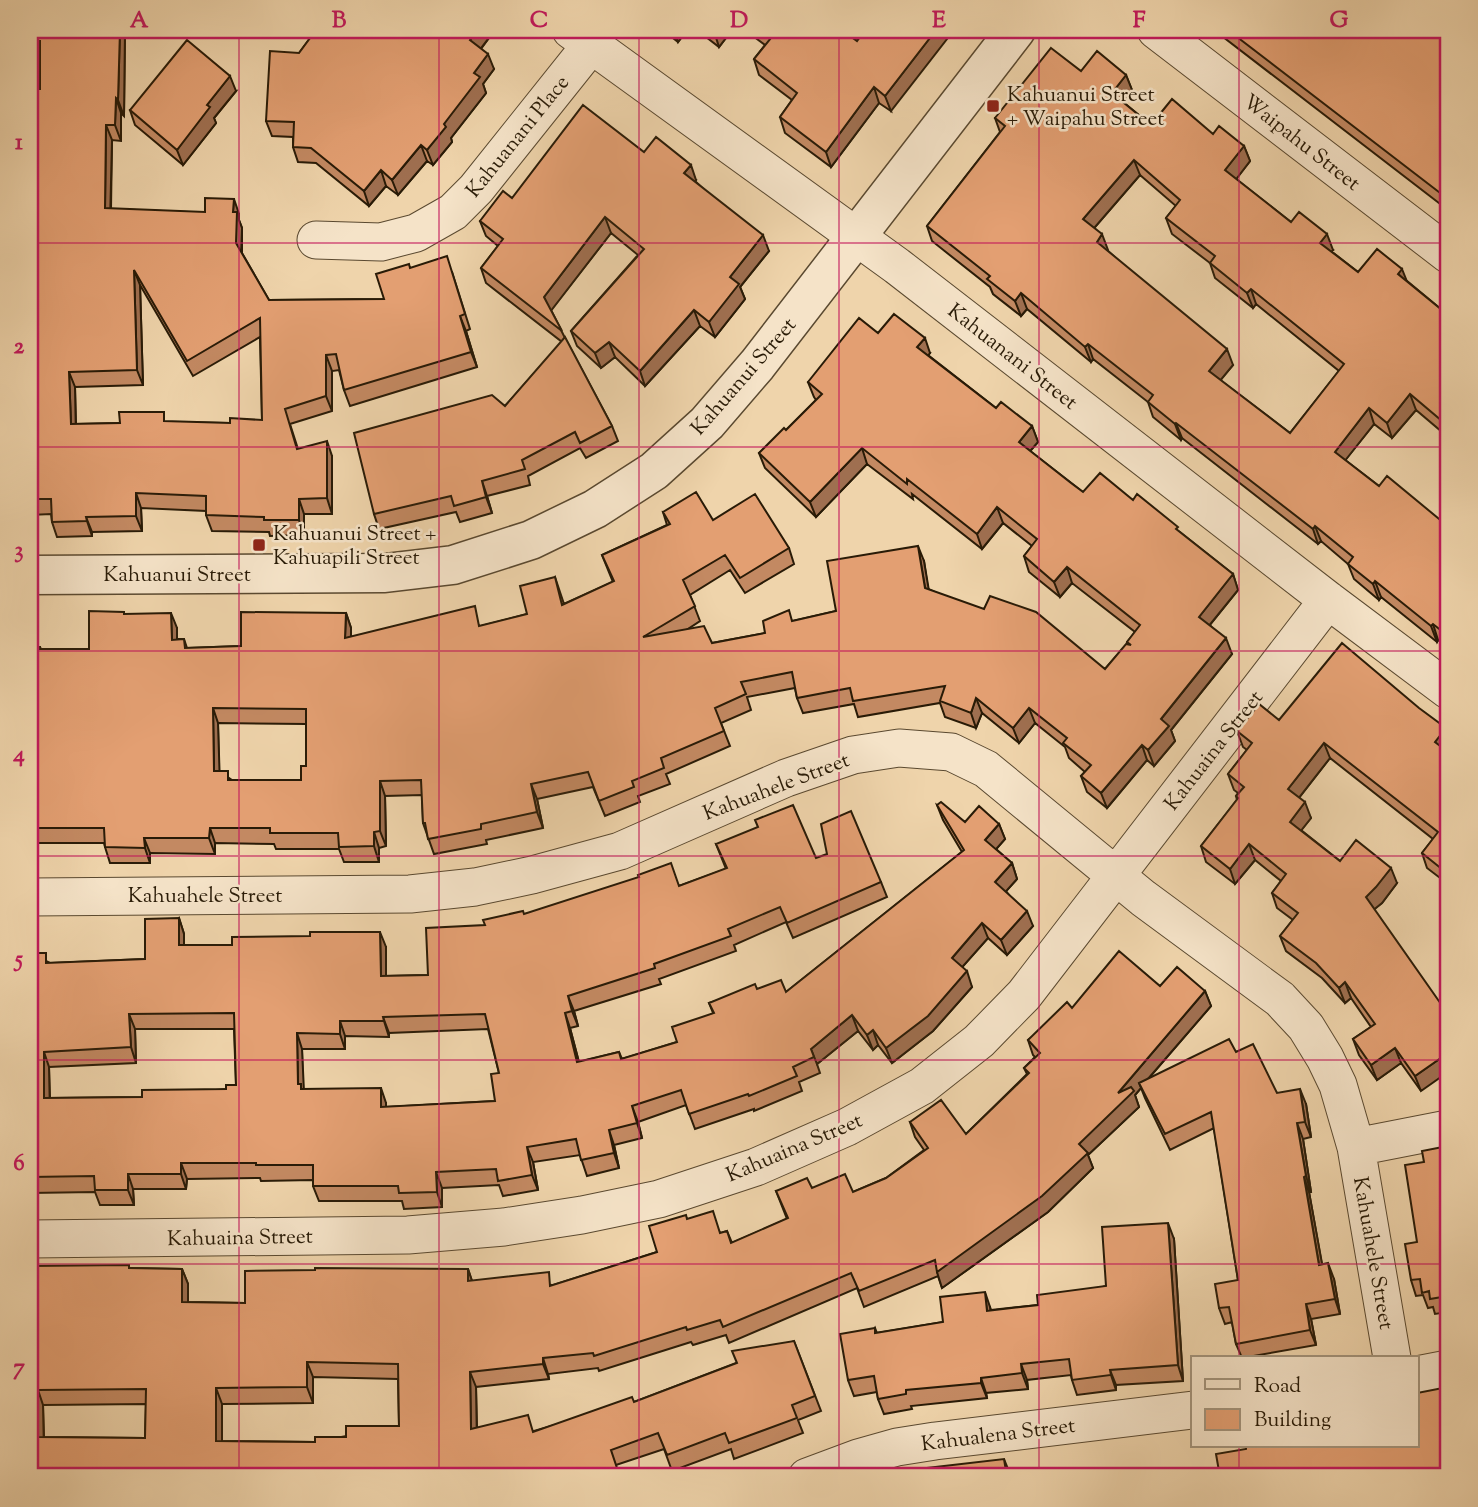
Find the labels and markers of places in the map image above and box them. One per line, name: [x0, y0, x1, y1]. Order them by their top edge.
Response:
place label: Kahuanui Street + Waipahu Street: [1007, 81, 1164, 135]
marker: Kahuanui Street + Waipahu Street: [985, 98, 1001, 114]
place label: Kahuanui Street + Kahuapili Street: [273, 520, 436, 574]
marker: Kahuanui Street + Kahuapili Street: [251, 537, 267, 553]

